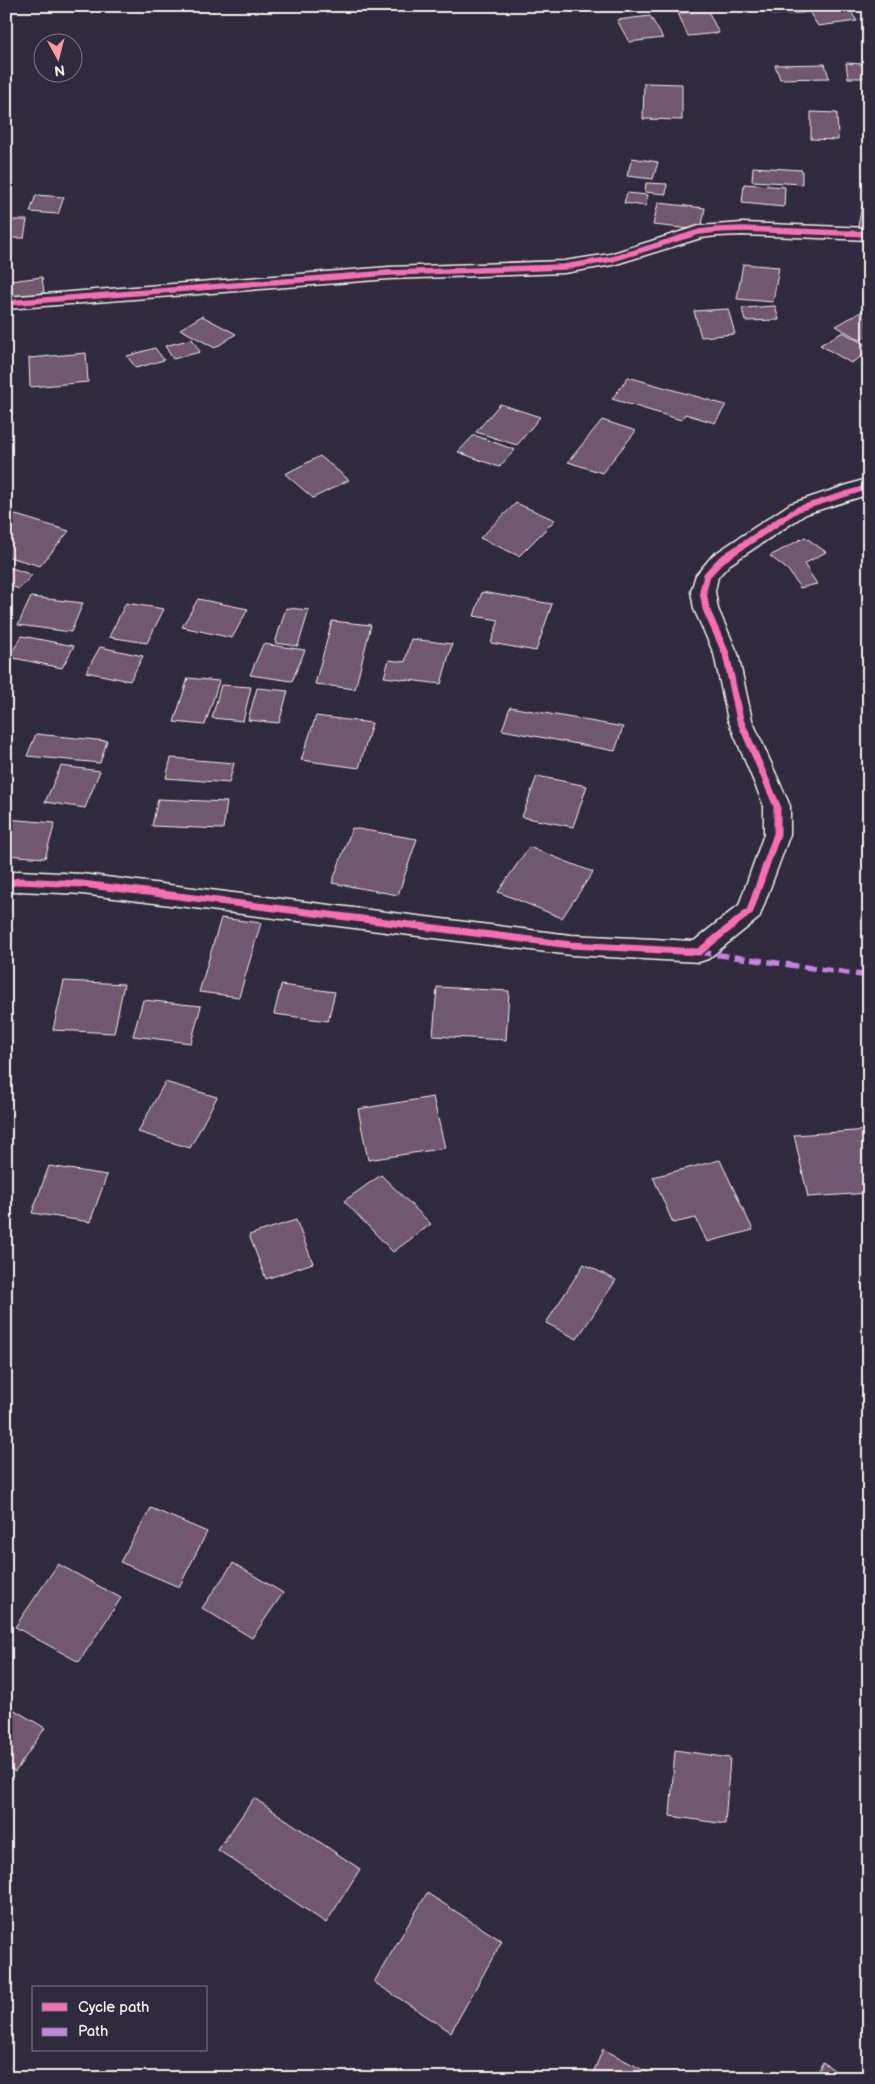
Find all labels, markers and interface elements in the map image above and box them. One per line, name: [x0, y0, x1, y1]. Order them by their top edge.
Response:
north arrow: [32, 32, 82, 82]
text: N: [53, 61, 66, 79]
legend: [32, 1986, 208, 2052]
text: Cycle path: [78, 1998, 149, 2017]
text: Path: [78, 2022, 108, 2041]

